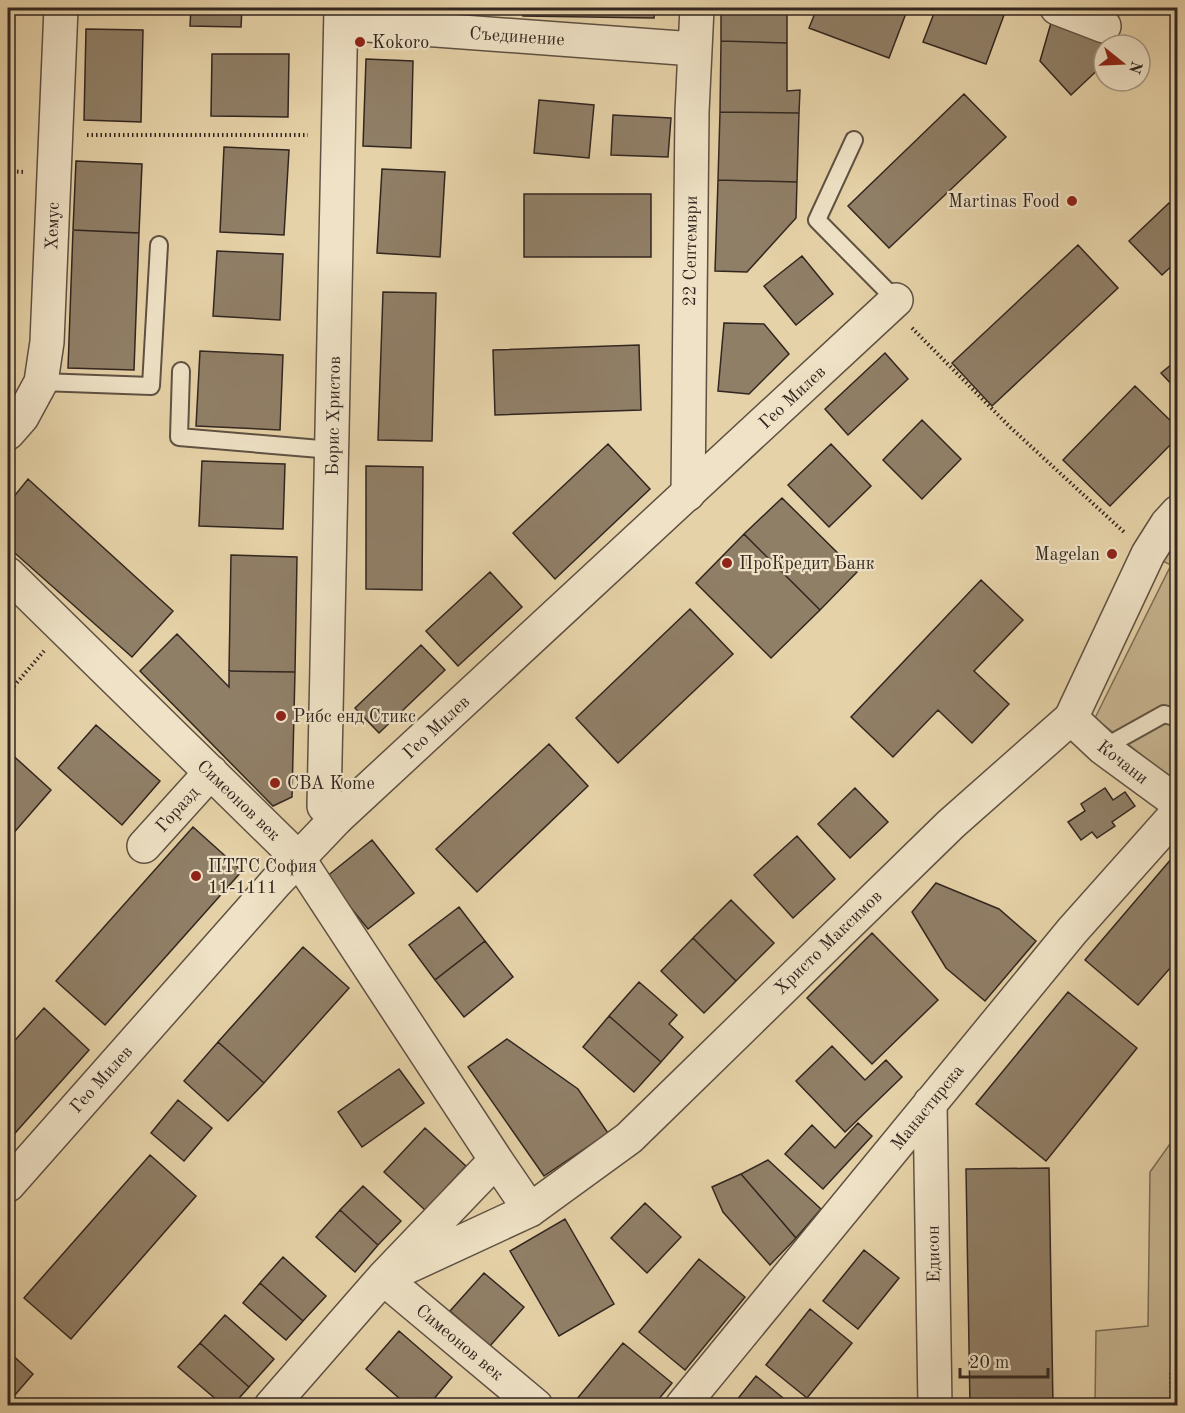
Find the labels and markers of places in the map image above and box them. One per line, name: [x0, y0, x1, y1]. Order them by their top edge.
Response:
place label: Kokoro: [372, 34, 429, 52]
marker: Kokoro: [353, 35, 367, 49]
place label: Martinas Food: [948, 193, 1060, 211]
marker: Martinas Food: [1065, 194, 1079, 208]
place label: Magelan: [1035, 546, 1100, 564]
marker: Magelan: [1105, 547, 1119, 561]
place label: ПроКредит Банк: [739, 555, 875, 573]
marker: ПроКредит Банк: [720, 556, 734, 570]
place label: Рибс енд Стикс: [293, 708, 416, 726]
marker: Рибс енд Стикс: [274, 709, 288, 723]
place label: CBA Kome: [287, 775, 375, 793]
marker: CBA Kome: [268, 776, 282, 790]
place label: ПТТС София 11-1111: [208, 858, 317, 897]
marker: ПТТС София 11-1111: [189, 869, 203, 883]

